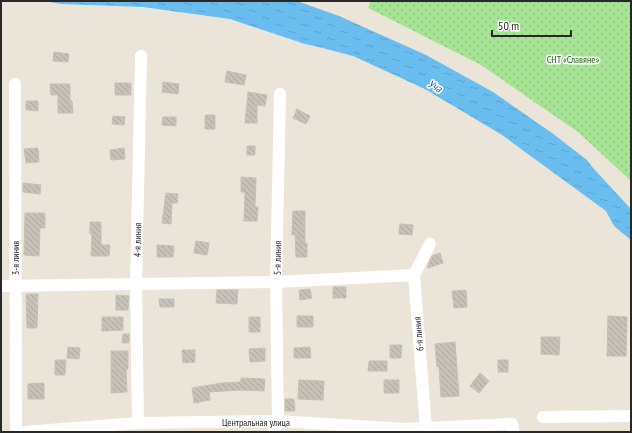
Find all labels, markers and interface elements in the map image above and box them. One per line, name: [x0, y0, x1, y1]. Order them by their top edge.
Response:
scale bar: [492, 12, 571, 38]
text: 50 m: [498, 18, 519, 33]
park label: СНТ «Славяне»: [547, 53, 599, 66]
water label: Уча: [426, 77, 445, 96]
street label: 4-я линия: [131, 223, 144, 257]
street label: 3-я линия: [9, 241, 22, 275]
street label: 5-я линия: [271, 241, 284, 275]
street label: 6-я линия: [411, 316, 426, 352]
street label: Центральная улица: [222, 416, 290, 429]

